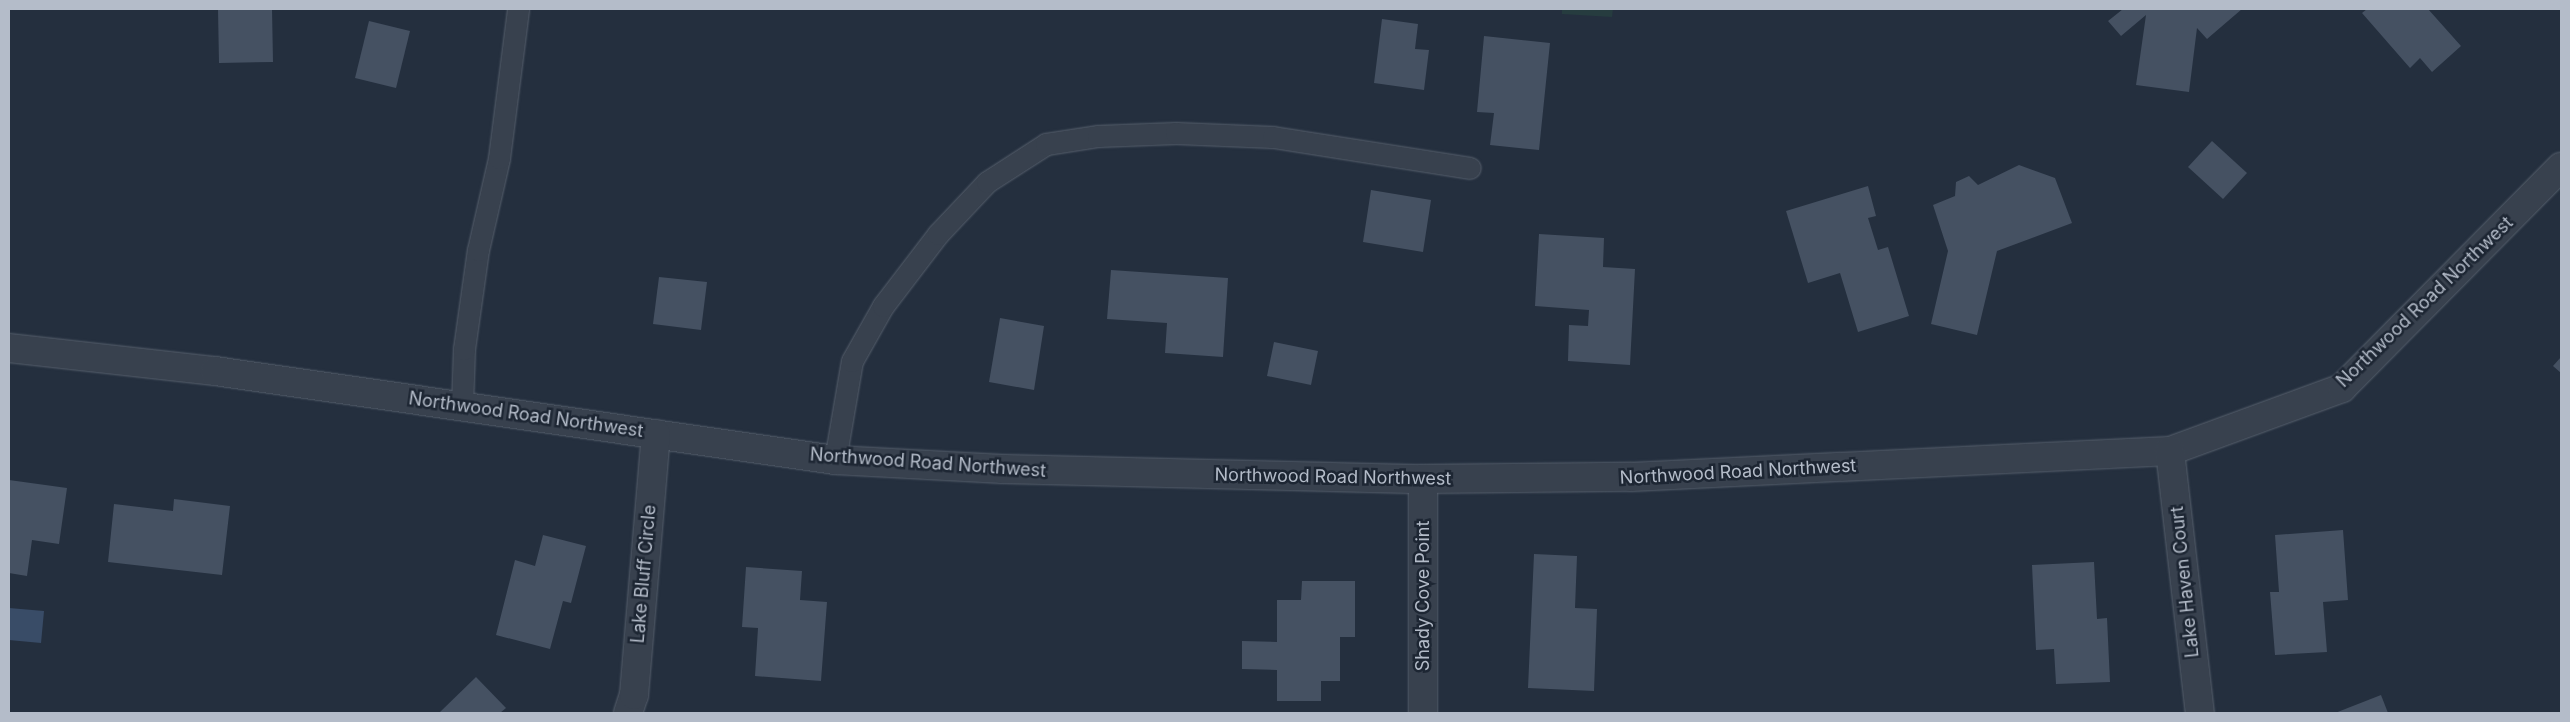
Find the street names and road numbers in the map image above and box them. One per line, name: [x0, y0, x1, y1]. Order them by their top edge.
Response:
street label: Northwood Road Northwest: [2332, 212, 2518, 392]
street label: Northwood Road Northwest: [407, 388, 645, 442]
street label: Northwood Road Northwest: [809, 444, 1047, 482]
street label: Northwood Road Northwest: [1619, 455, 1857, 489]
street label: Northwood Road Northwest: [1214, 464, 1452, 490]
street label: Lake Bluff Circle: [627, 504, 661, 644]
street label: Lake Haven Court: [2166, 505, 2204, 659]
street label: Shady Cove Point: [1412, 521, 1434, 671]

